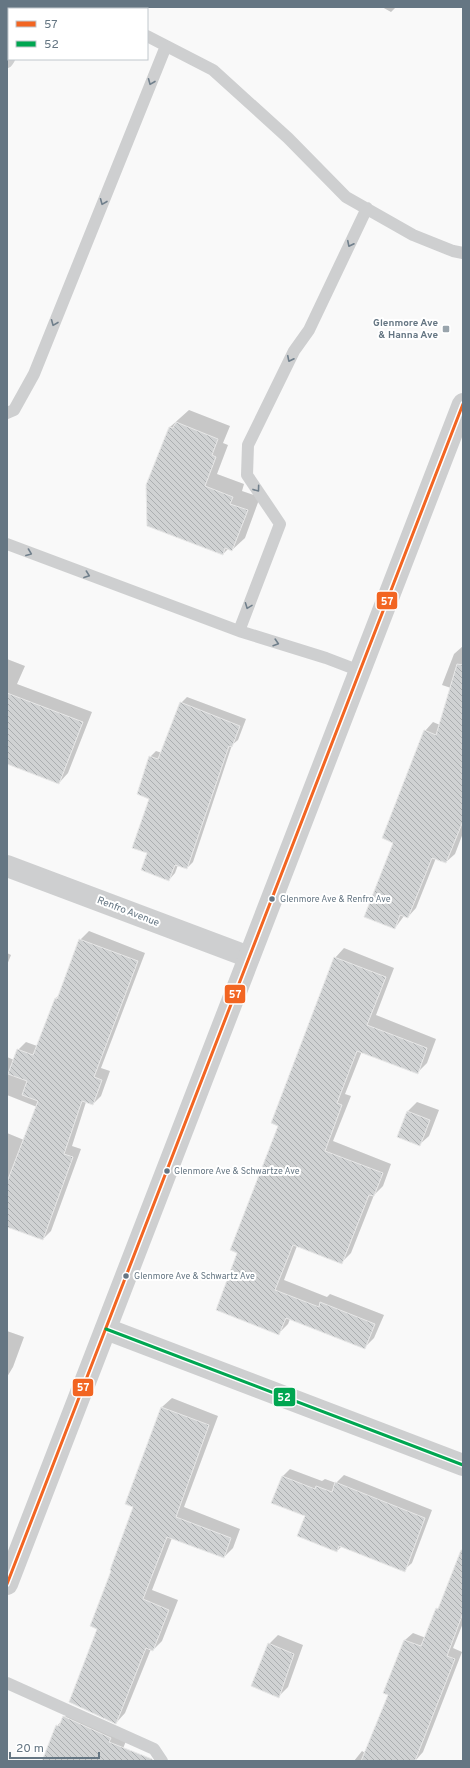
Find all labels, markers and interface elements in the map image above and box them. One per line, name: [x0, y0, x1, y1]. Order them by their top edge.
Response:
legend: [8, 8, 148, 60]
text: 57: [44, 17, 58, 33]
text: 52: [44, 37, 59, 53]
one-way arrow: [148, 78, 156, 85]
one-way arrow: [99, 199, 107, 206]
one-way arrow: [347, 239, 355, 247]
place label: Glenmore Ave & Hanna Ave: [373, 317, 438, 342]
one-way arrow: [51, 320, 59, 327]
marker: Glenmore Ave & Hanna Ave: [441, 324, 451, 334]
one-way arrow: [287, 354, 295, 362]
one-way arrow: [252, 485, 259, 492]
one-way arrow: [25, 548, 32, 556]
one-way arrow: [83, 570, 90, 578]
line badge: 57: [376, 591, 398, 610]
text: 57: [381, 595, 393, 609]
one-way arrow: [245, 603, 253, 610]
one-way arrow: [272, 638, 279, 647]
street label: Renfro Avenue: [95, 894, 161, 930]
marker: Glenmore Ave & Renfro Ave: [267, 894, 277, 904]
place label: Glenmore Ave & Renfro Ave: [280, 894, 391, 905]
line badge: 57: [224, 984, 246, 1004]
text: 57: [229, 988, 241, 1002]
marker: Glenmore Ave & Schwartze Ave: [162, 1166, 172, 1176]
place label: Glenmore Ave & Schwartze Ave: [174, 1166, 300, 1177]
marker: Glenmore Ave & Schwartz Ave: [121, 1271, 131, 1281]
place label: Glenmore Ave & Schwartz Ave: [134, 1271, 255, 1282]
line badge: 57: [72, 1378, 94, 1397]
text: 57: [77, 1381, 89, 1395]
line badge: 52: [273, 1387, 296, 1407]
text: 52: [277, 1391, 291, 1405]
scale bar: [10, 1734, 99, 1760]
text: 20 m: [16, 1741, 44, 1757]

